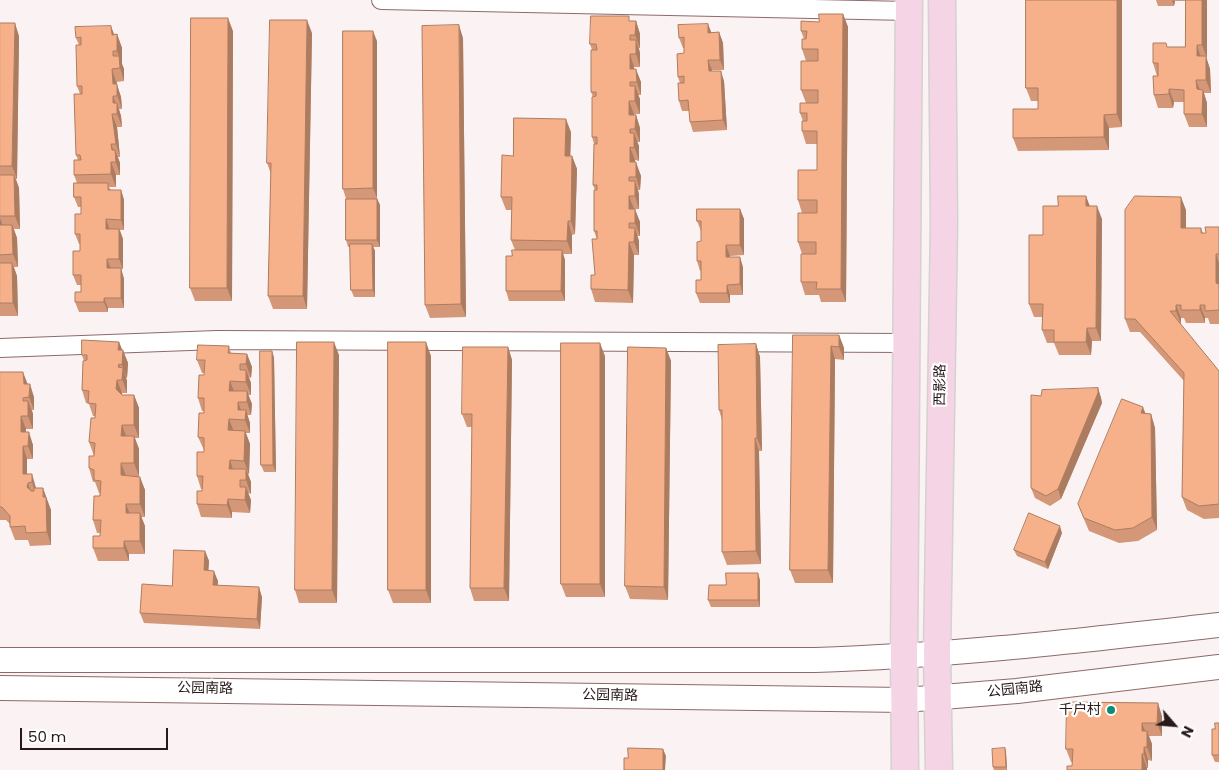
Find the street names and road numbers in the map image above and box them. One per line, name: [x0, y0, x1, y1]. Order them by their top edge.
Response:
street label: 西影路: [932, 364, 950, 406]
street label: 公园南路: [986, 679, 1044, 701]
street label: 公园南路: [177, 680, 233, 698]
street label: 公园南路: [582, 687, 638, 705]

